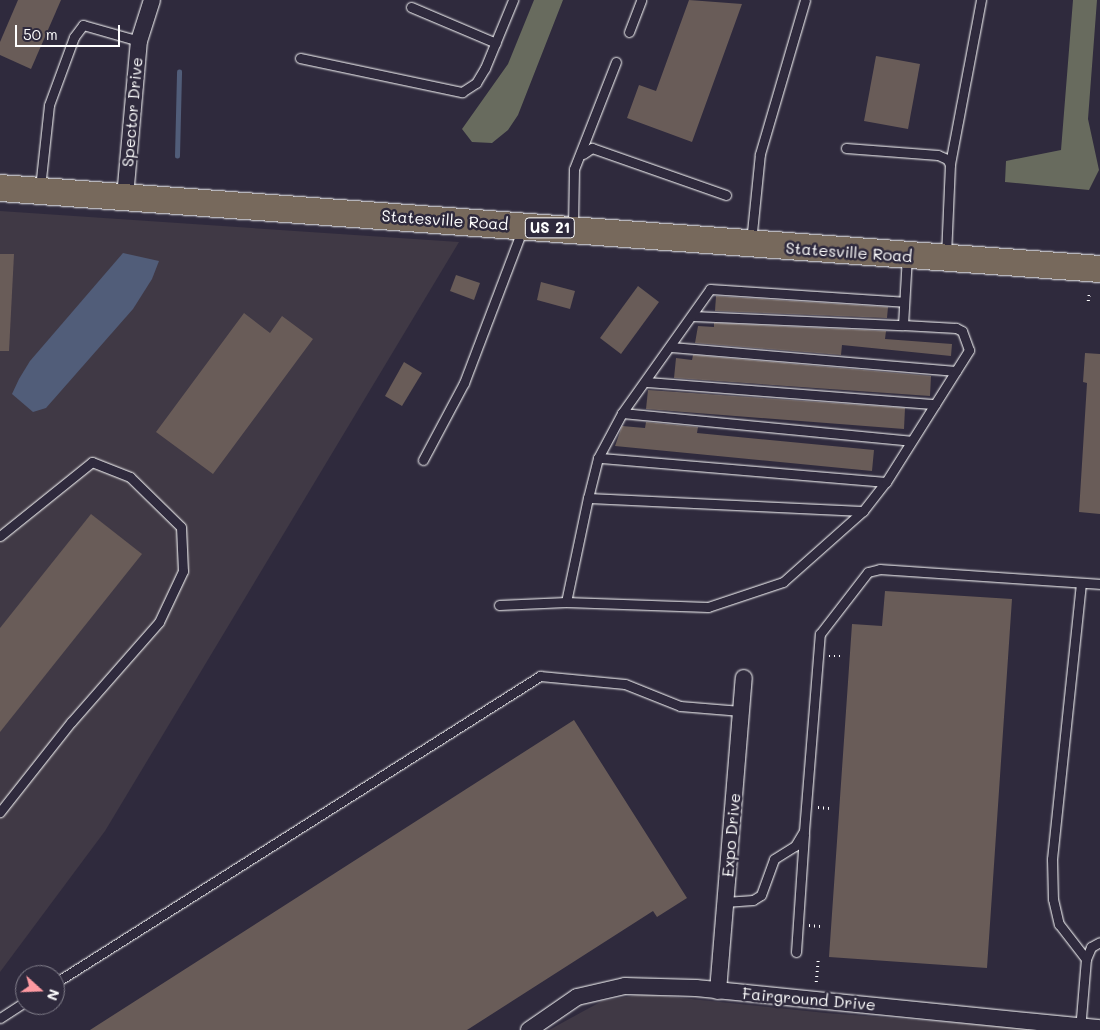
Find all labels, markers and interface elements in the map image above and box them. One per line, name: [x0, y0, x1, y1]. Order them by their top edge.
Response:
scale bar: [18, 15, 122, 47]
text: 50 m: [23, 24, 58, 44]
street label: Spector Drive: [118, 56, 146, 168]
street label: Statesville Road: [381, 206, 509, 234]
road number: US 21: [524, 216, 576, 240]
street label: Statesville Road: [785, 238, 913, 266]
street label: Expo Drive: [718, 792, 744, 878]
north arrow: [15, 965, 65, 1015]
street label: Fairground Drive: [742, 984, 876, 1014]
text: N: [43, 987, 64, 1003]

